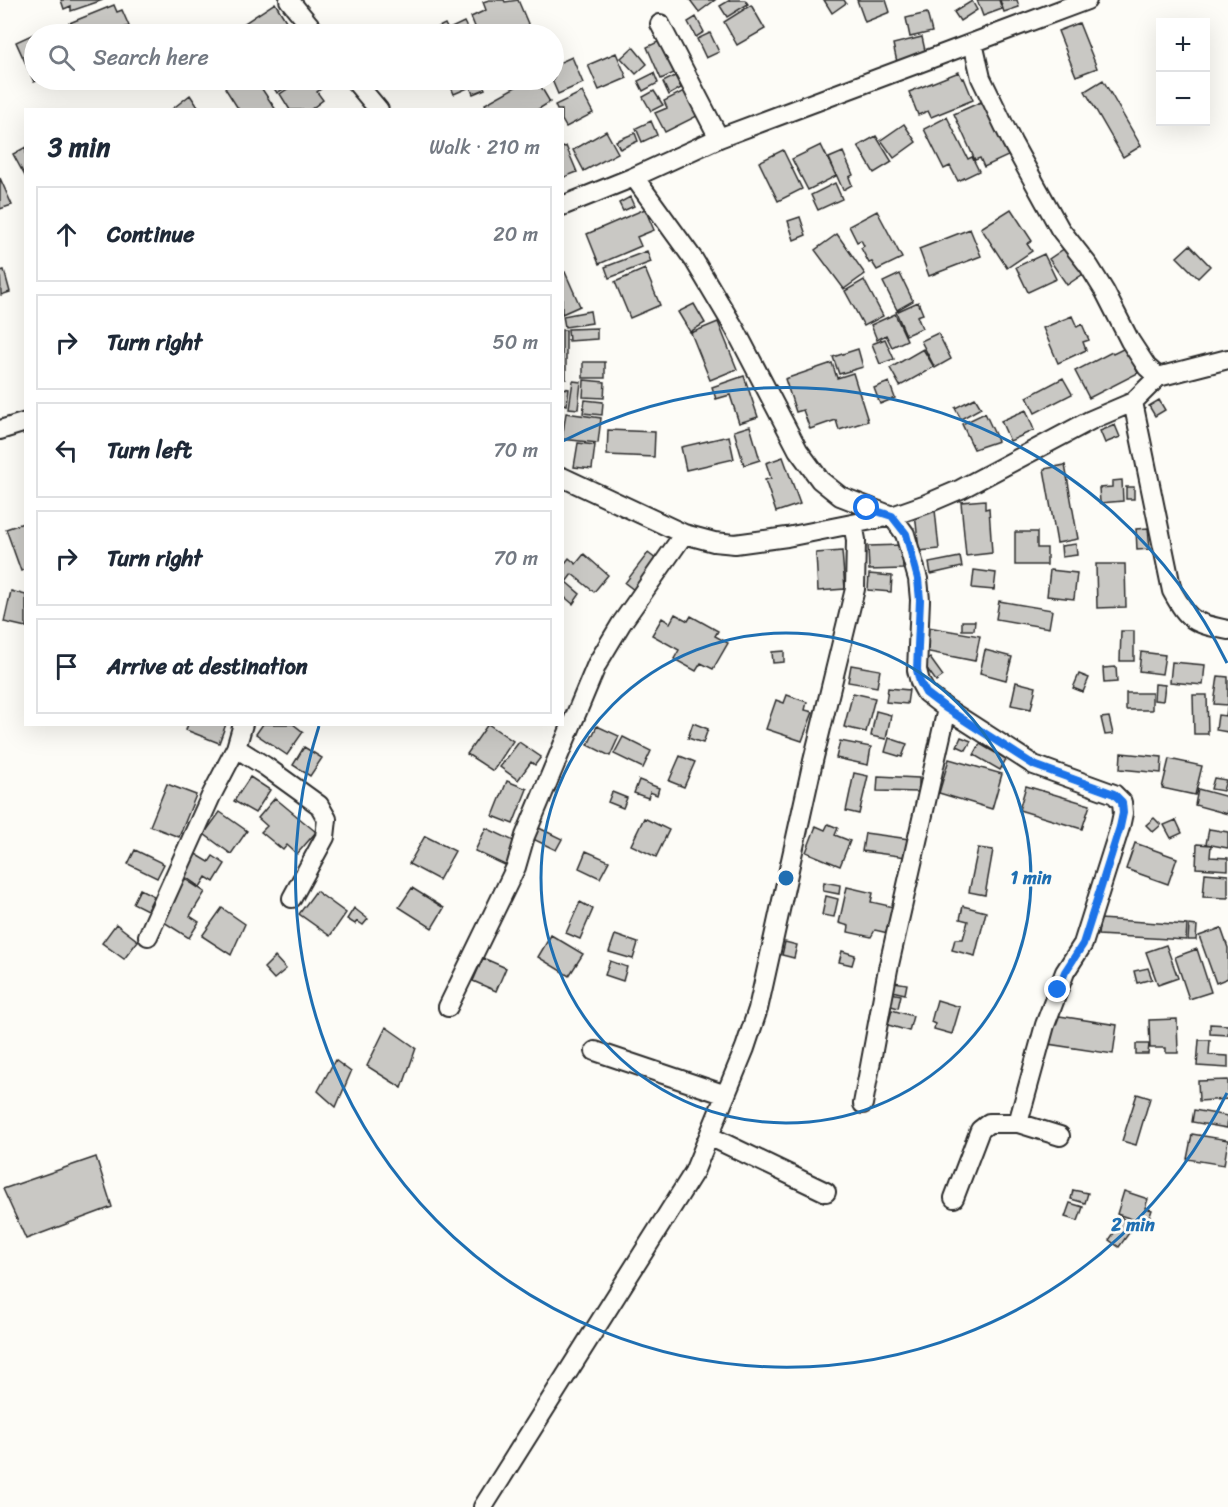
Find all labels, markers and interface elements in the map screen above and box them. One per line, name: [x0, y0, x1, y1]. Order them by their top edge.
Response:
map controls: [1156, 18, 1210, 126]
button: +: [1156, 18, 1210, 72]
search box: [24, 24, 564, 90]
text: Search here: [93, 38, 209, 77]
icon: search: [45, 41, 78, 74]
button: −: [1156, 72, 1210, 126]
text: 3 min: [48, 124, 110, 170]
text: Walk · 210 m: [429, 130, 540, 165]
text: Continue: [107, 215, 195, 254]
text: 20 m: [493, 217, 538, 252]
icon: ahead: [50, 218, 83, 251]
text: Turn right: [107, 323, 202, 362]
text: 50 m: [493, 325, 538, 360]
icon: right: [50, 326, 83, 359]
text: Turn left: [107, 431, 192, 470]
text: 70 m: [493, 433, 538, 468]
icon: left: [50, 434, 83, 467]
route start: [853, 494, 879, 520]
text: Turn right: [107, 539, 202, 578]
text: 70 m: [493, 541, 538, 576]
icon: right: [50, 542, 83, 575]
text: Arrive at destination: [107, 647, 308, 686]
icon: arrive: [50, 650, 83, 683]
text: 1 min: [1011, 862, 1052, 894]
centre of rings: [776, 868, 796, 888]
route end: [1044, 976, 1070, 1002]
text: 2 min: [1110, 1209, 1155, 1241]

